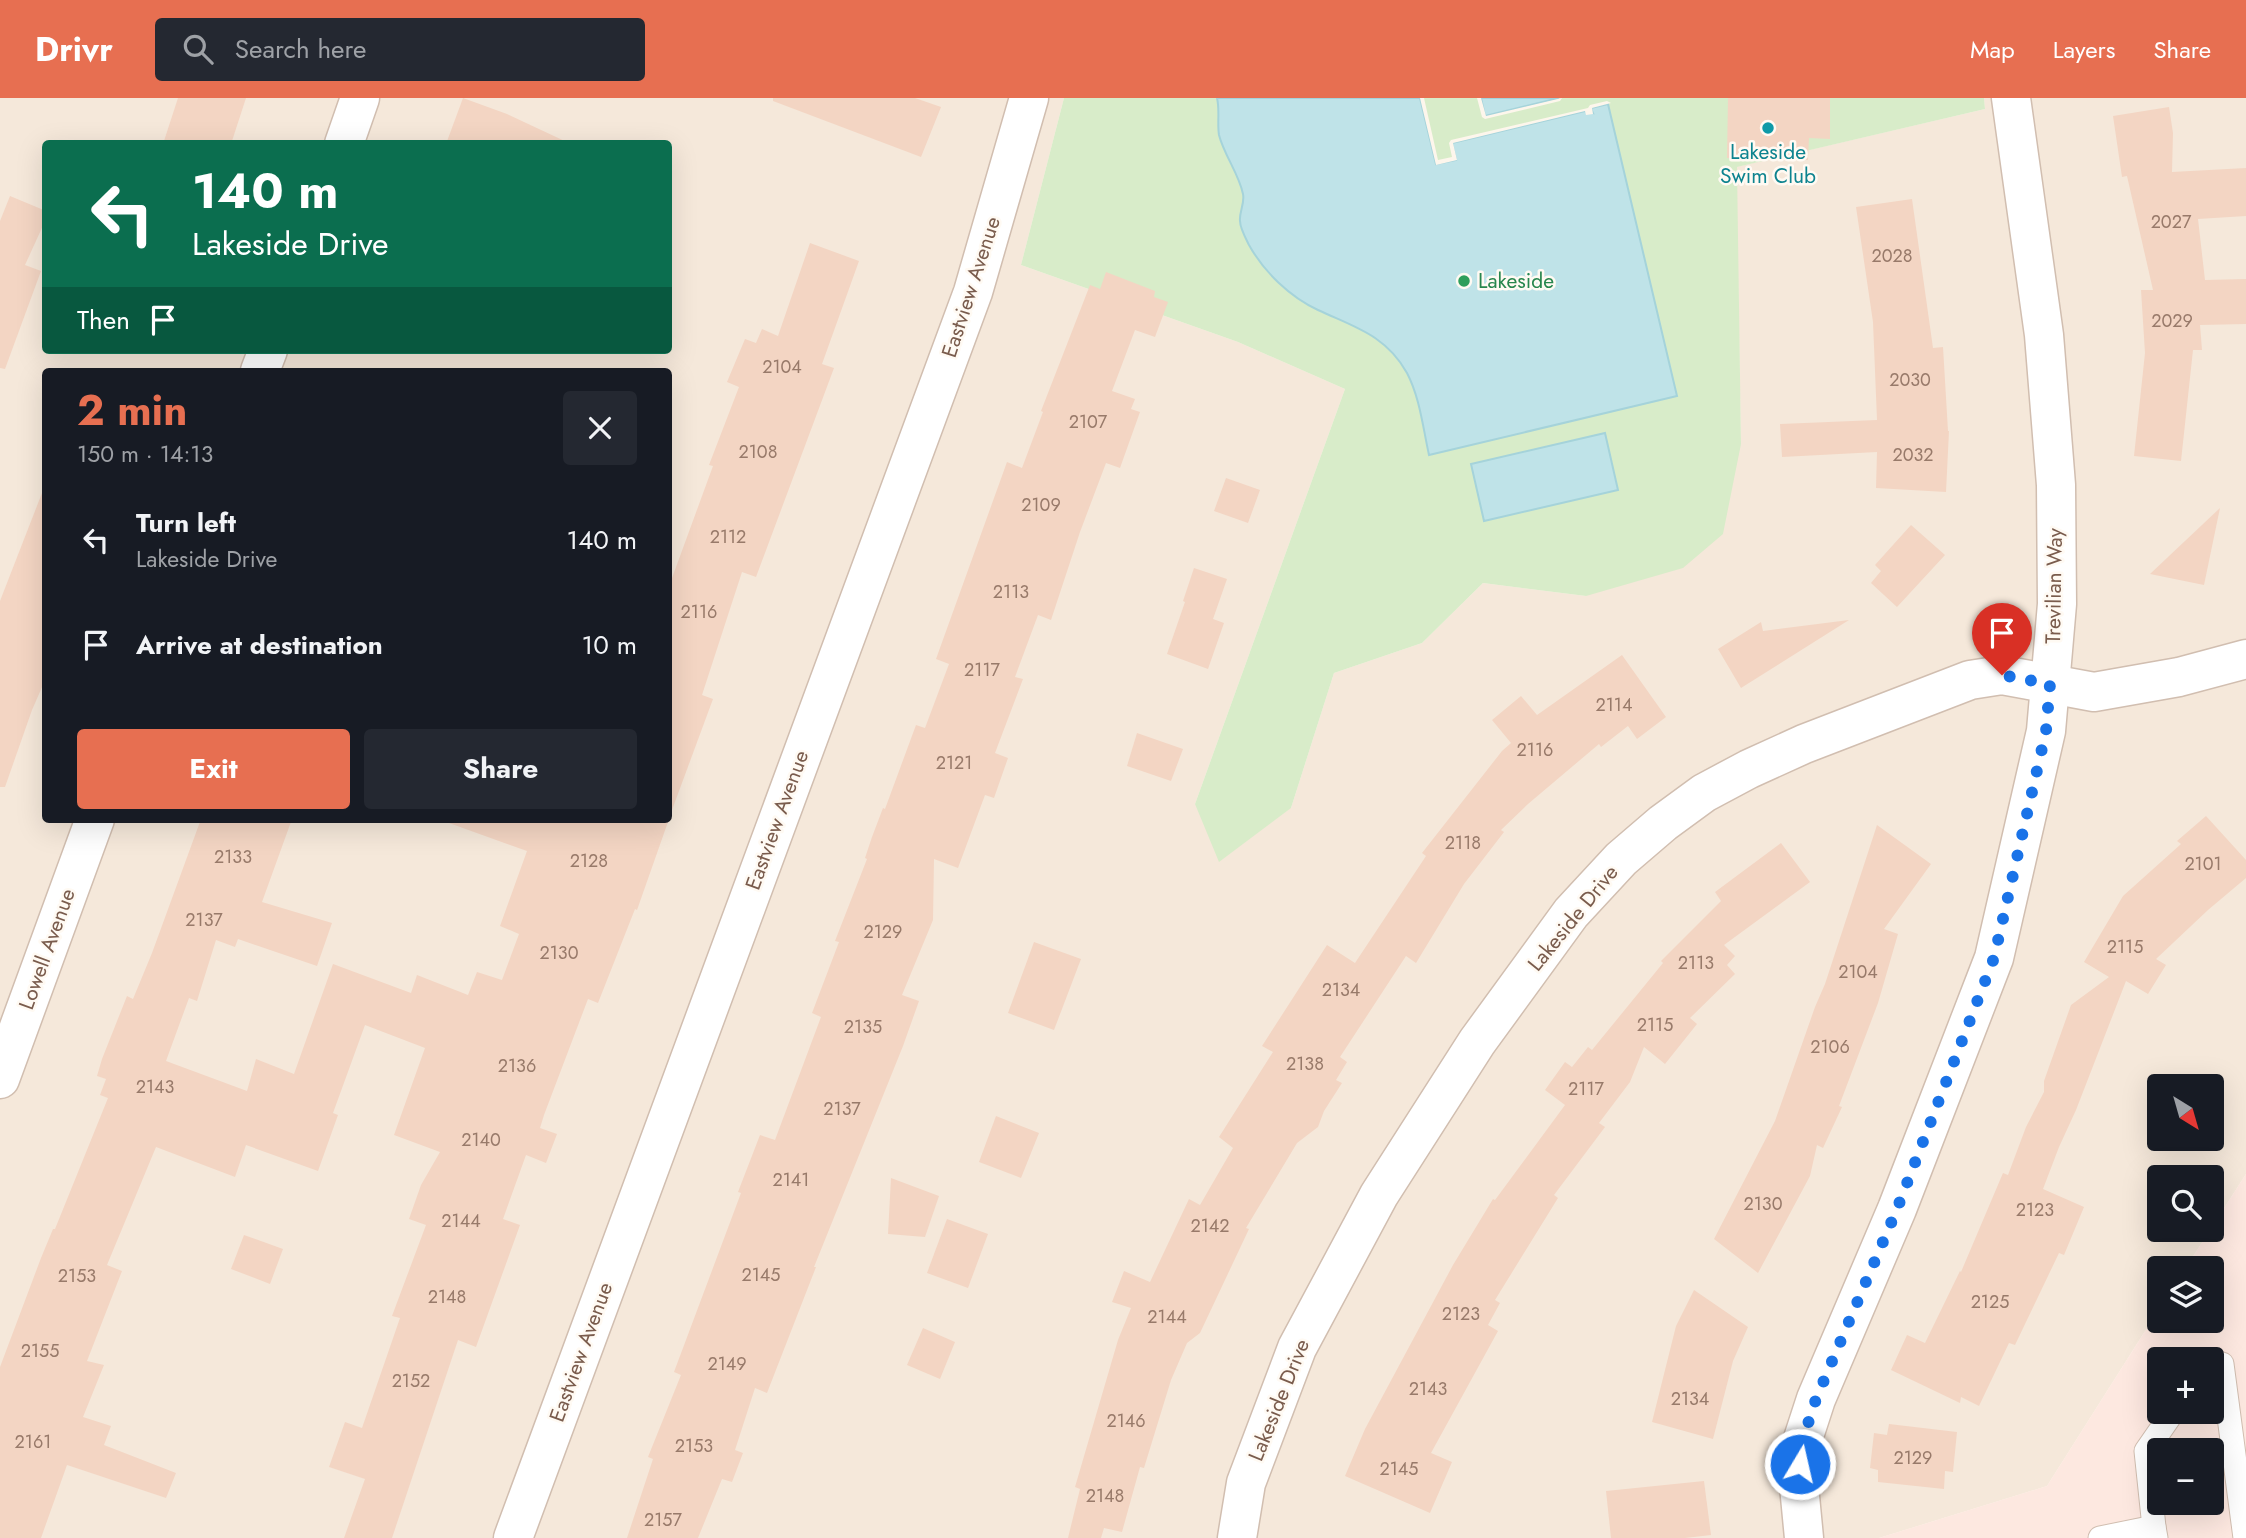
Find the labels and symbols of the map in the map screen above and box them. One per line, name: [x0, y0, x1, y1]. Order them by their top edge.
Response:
marker: Lakeside Swim Club: [1760, 120, 1776, 136]
place label: Lakeside Swim Club: [1720, 137, 1816, 191]
house number: 2027: [2151, 209, 2192, 235]
street label: Eastview Avenue: [934, 213, 1008, 361]
house number: 2028: [1871, 243, 1913, 269]
place label: Lakeside: [1478, 266, 1554, 296]
marker: Lakeside: [1456, 273, 1472, 289]
house number: 2029: [2151, 308, 2193, 334]
house number: 2104: [762, 354, 802, 380]
house number: 2030: [1889, 367, 1931, 393]
house number: 2107: [1069, 409, 1108, 435]
house number: 2108: [739, 439, 777, 465]
house number: 2032: [1892, 442, 1934, 468]
house number: 2109: [1021, 492, 1061, 518]
house number: 2112: [710, 524, 746, 550]
street label: Trevilian Way: [2038, 527, 2070, 644]
house number: 2113: [993, 579, 1029, 605]
house number: 2116: [681, 599, 717, 625]
pin: [1972, 603, 2032, 675]
house number: 2117: [964, 657, 1000, 683]
house number: 2114: [1596, 692, 1632, 718]
house number: 2116: [1517, 737, 1553, 763]
street label: Eastview Avenue: [738, 746, 816, 894]
house number: 2121: [936, 750, 972, 776]
house number: 2118: [1445, 830, 1481, 856]
house number: 2133: [214, 844, 252, 870]
house number: 2128: [570, 848, 608, 874]
house number: 2101: [2184, 851, 2222, 877]
street label: Lakeside Drive: [1521, 858, 1625, 978]
street label: Lowell Avenue: [11, 884, 83, 1014]
house number: 2137: [185, 907, 223, 933]
house number: 2129: [864, 919, 902, 945]
house number: 2115: [2107, 934, 2143, 960]
house number: 2130: [540, 940, 579, 966]
house number: 2113: [1678, 950, 1714, 976]
house number: 2104: [1838, 959, 1878, 985]
house number: 2134: [1322, 977, 1360, 1003]
house number: 2115: [1637, 1012, 1673, 1038]
house number: 2135: [844, 1014, 882, 1040]
house number: 2106: [1810, 1034, 1850, 1060]
house number: 2138: [1286, 1051, 1324, 1077]
house number: 2136: [498, 1053, 536, 1079]
house number: 2143: [136, 1074, 174, 1100]
north arrow: [2147, 1074, 2224, 1152]
house number: 2117: [1568, 1076, 1604, 1102]
house number: 2137: [823, 1096, 861, 1122]
house number: 2140: [461, 1127, 501, 1153]
house number: 2141: [773, 1167, 809, 1193]
house number: 2130: [1744, 1191, 1783, 1217]
house number: 2123: [2016, 1197, 2054, 1223]
house number: 2144: [441, 1208, 481, 1234]
house number: 2142: [1190, 1213, 1230, 1239]
house number: 2145: [742, 1262, 781, 1288]
house number: 2153: [58, 1263, 96, 1289]
street label: Eastview Avenue: [542, 1278, 620, 1426]
house number: 2148: [428, 1284, 466, 1310]
house number: 2125: [1971, 1289, 2009, 1315]
house number: 2123: [1442, 1301, 1480, 1327]
house number: 2144: [1147, 1304, 1187, 1330]
street label: Lakeside Drive: [1241, 1334, 1317, 1465]
house number: 2155: [21, 1338, 59, 1364]
house number: 2149: [707, 1351, 747, 1377]
house number: 2152: [392, 1368, 430, 1394]
house number: 2143: [1409, 1376, 1447, 1402]
house number: 2134: [1671, 1386, 1709, 1412]
house number: 2146: [1106, 1408, 1146, 1434]
position arrow: [1763, 1427, 1837, 1501]
house number: 2161: [15, 1429, 51, 1455]
house number: 2153: [675, 1433, 713, 1459]
house number: 2129: [1894, 1445, 1932, 1471]
house number: 2145: [1380, 1456, 1419, 1482]
house number: 2148: [1086, 1483, 1124, 1509]
house number: 2157: [644, 1507, 683, 1533]

